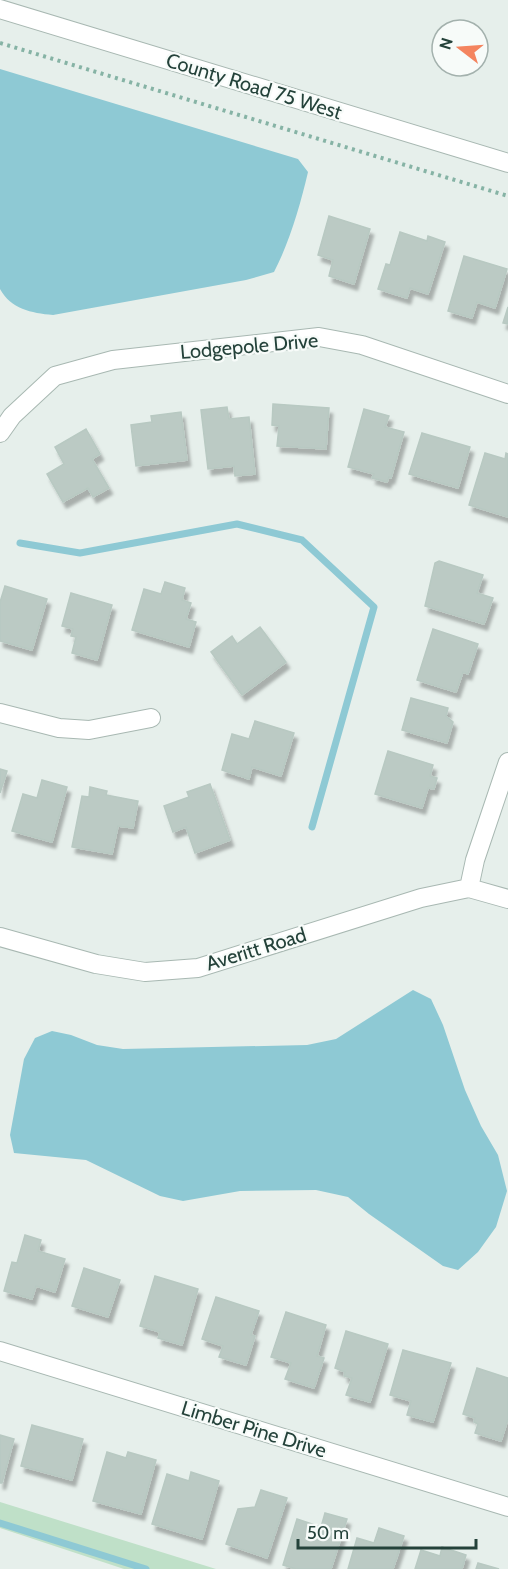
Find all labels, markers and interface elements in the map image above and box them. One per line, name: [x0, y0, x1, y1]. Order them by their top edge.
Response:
north arrow: [430, 18, 490, 78]
text: N: [435, 36, 457, 52]
street label: County Road 75 West: [163, 48, 345, 124]
street label: Lodgepole Drive: [179, 328, 319, 364]
street label: Averitt Road: [203, 922, 309, 976]
street label: Limber Pine Drive: [179, 1396, 329, 1462]
scale bar: [298, 1512, 476, 1550]
text: 50 m: [307, 1522, 349, 1544]

